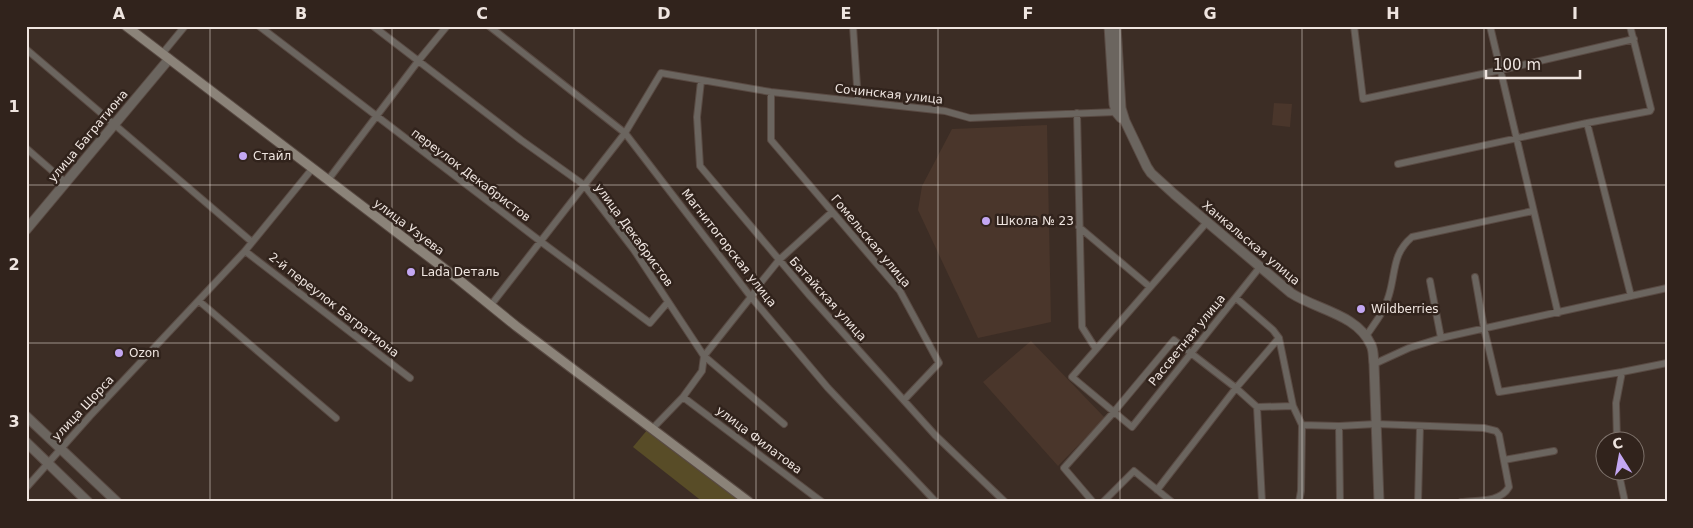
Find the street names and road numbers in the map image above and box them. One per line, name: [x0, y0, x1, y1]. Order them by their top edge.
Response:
street label: Сочинская улица: [834, 81, 944, 107]
street label: улица Багратиона: [45, 87, 131, 185]
street label: переулок Декабристов: [409, 126, 533, 224]
street label: улица Декабристов: [592, 181, 676, 289]
street label: Магнитогорская улица: [679, 186, 779, 310]
street label: Гомельская улица: [828, 192, 914, 290]
street label: улица Узуева: [371, 196, 447, 258]
street label: Ханкальская улица: [1199, 198, 1303, 288]
street label: 2-й переулок Багратиона: [266, 250, 402, 360]
street label: Батайская улица: [787, 254, 869, 344]
street label: Рассветная улица: [1146, 291, 1228, 389]
street label: улица Щорса: [49, 373, 117, 443]
street label: улица Филатова: [713, 403, 805, 477]

